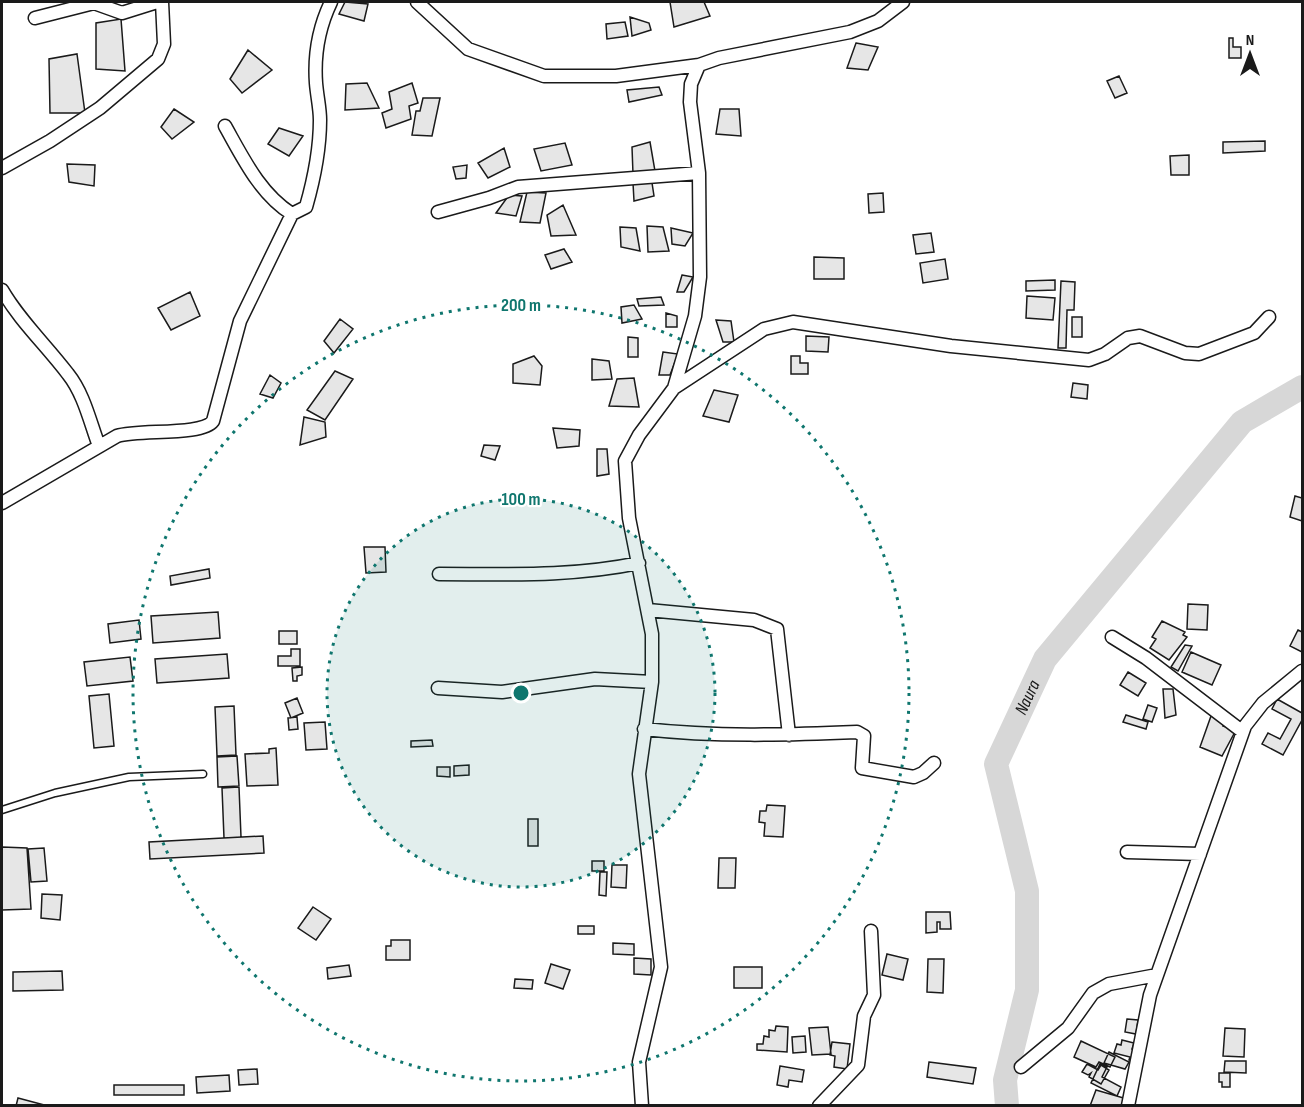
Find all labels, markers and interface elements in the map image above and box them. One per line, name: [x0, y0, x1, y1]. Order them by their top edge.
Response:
north arrow: [1220, 24, 1280, 84]
text: N: [1246, 31, 1254, 50]
text: 200 m: [501, 295, 541, 316]
text: 100 m: [502, 489, 541, 510]
water label: Naura: [1010, 676, 1044, 718]
centre of rings: [511, 683, 531, 703]

